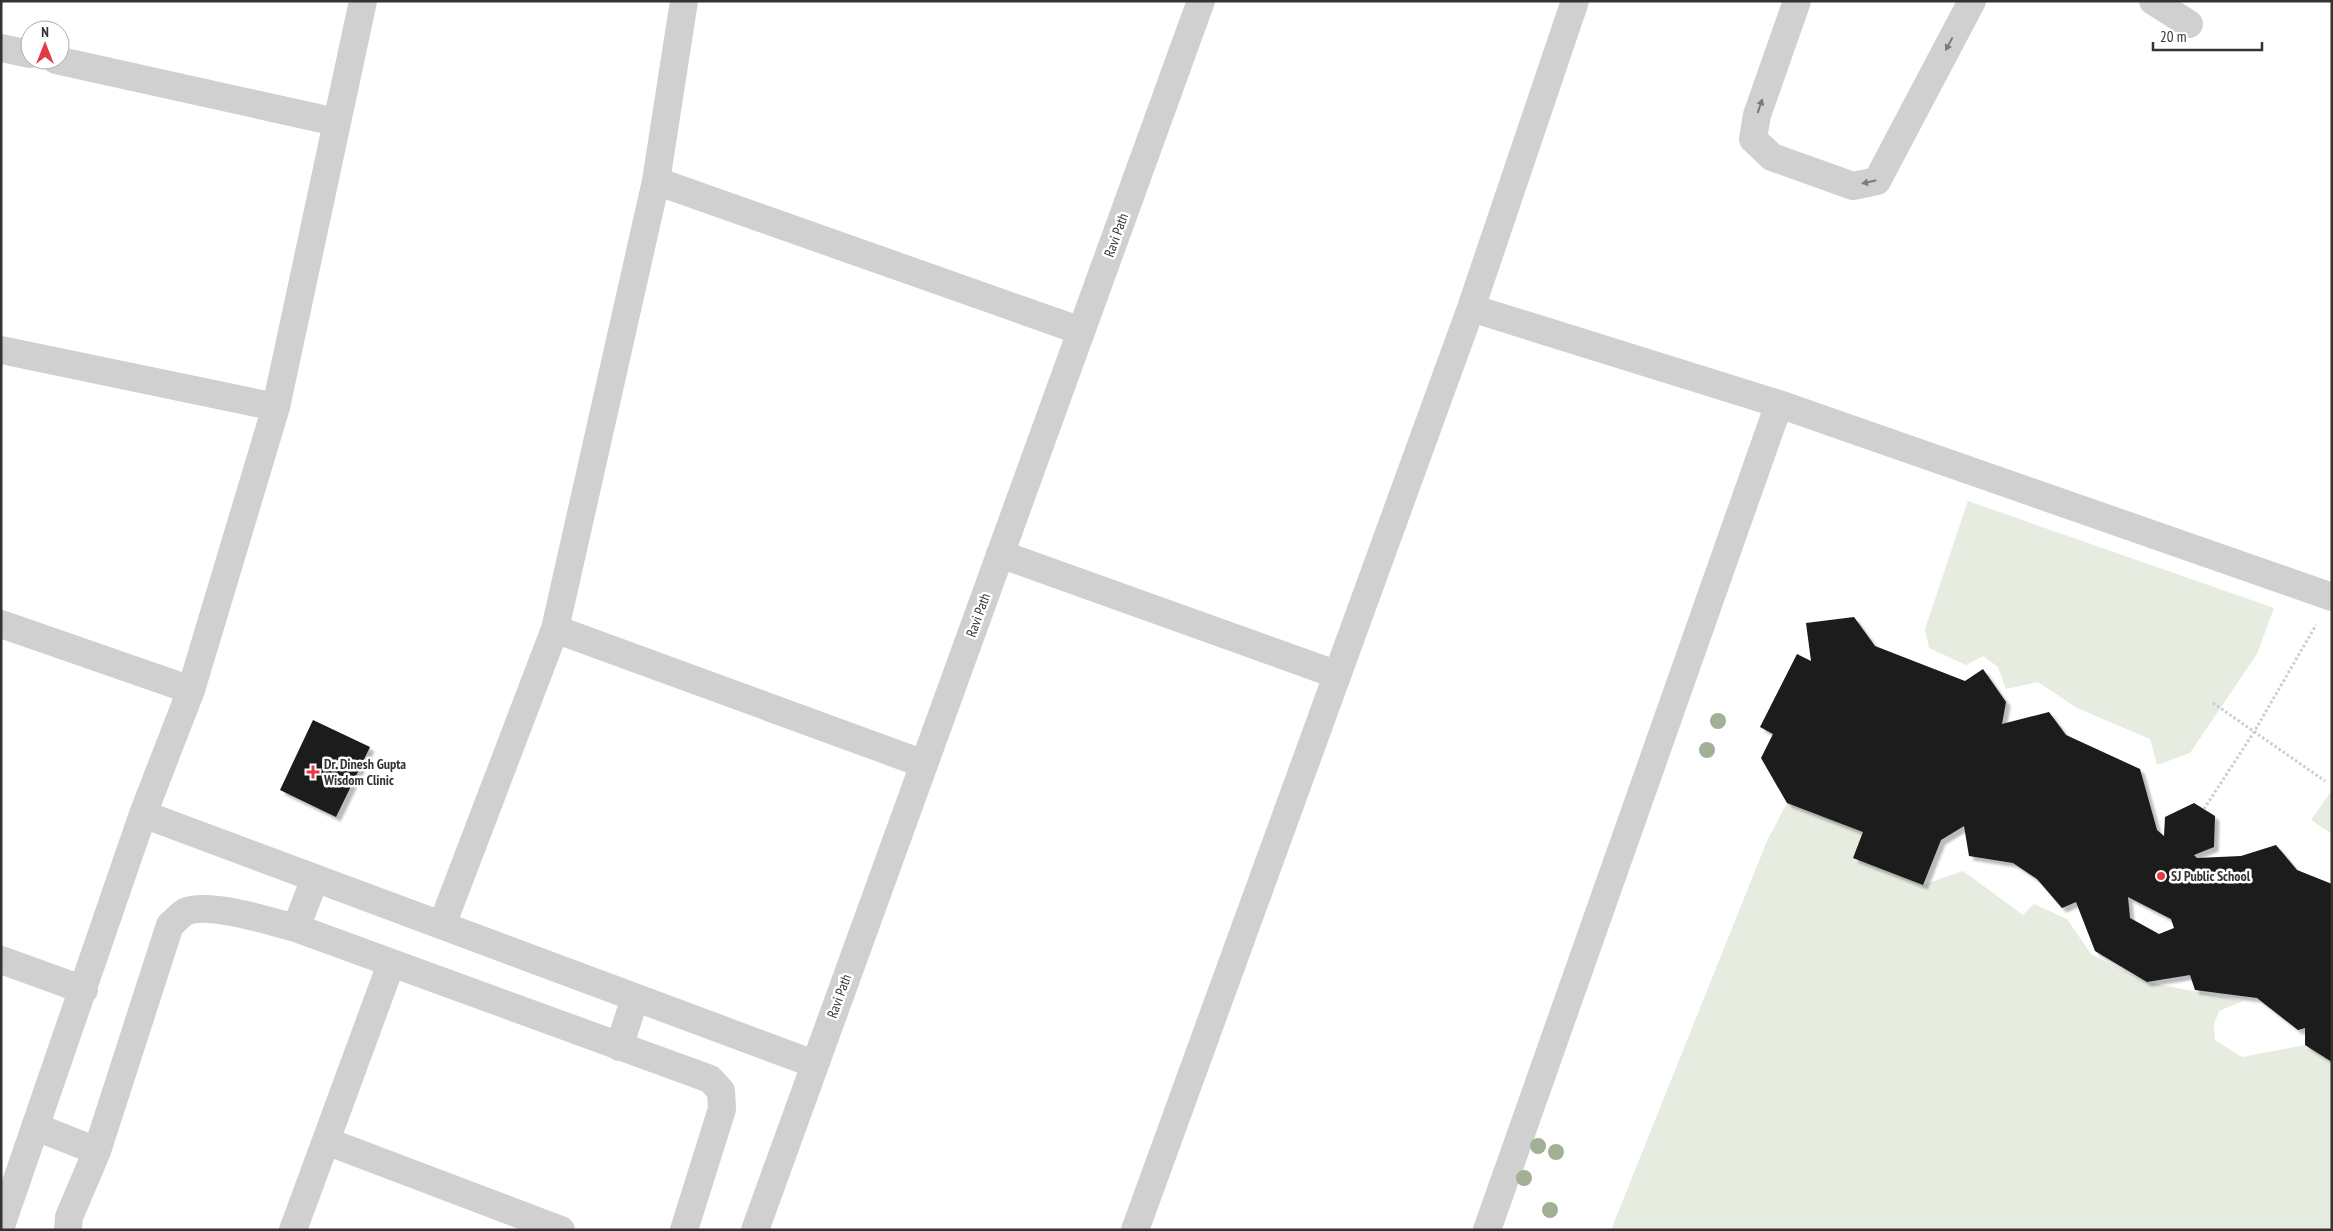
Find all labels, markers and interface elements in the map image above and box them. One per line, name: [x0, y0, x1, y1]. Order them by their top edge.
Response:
north arrow: [20, 20, 70, 70]
scale bar: [2153, 20, 2262, 52]
text: N: [41, 23, 49, 41]
text: 20 m: [2160, 27, 2186, 46]
one-way arrow: [1945, 37, 1953, 52]
one-way arrow: [1756, 98, 1764, 113]
one-way arrow: [1861, 178, 1877, 186]
street label: Ravi Path: [1100, 211, 1132, 259]
street label: Ravi Path: [962, 591, 994, 639]
place label: Dr. Dinesh Gupta Wisdom Clinic: [323, 755, 406, 789]
marker: Dr. Dinesh Gupta Wisdom Clinic: [306, 765, 320, 779]
place label: SJ Public School: [2171, 867, 2251, 885]
marker: SJ Public School: [2155, 870, 2167, 882]
street label: Ravi Path: [823, 972, 855, 1020]

